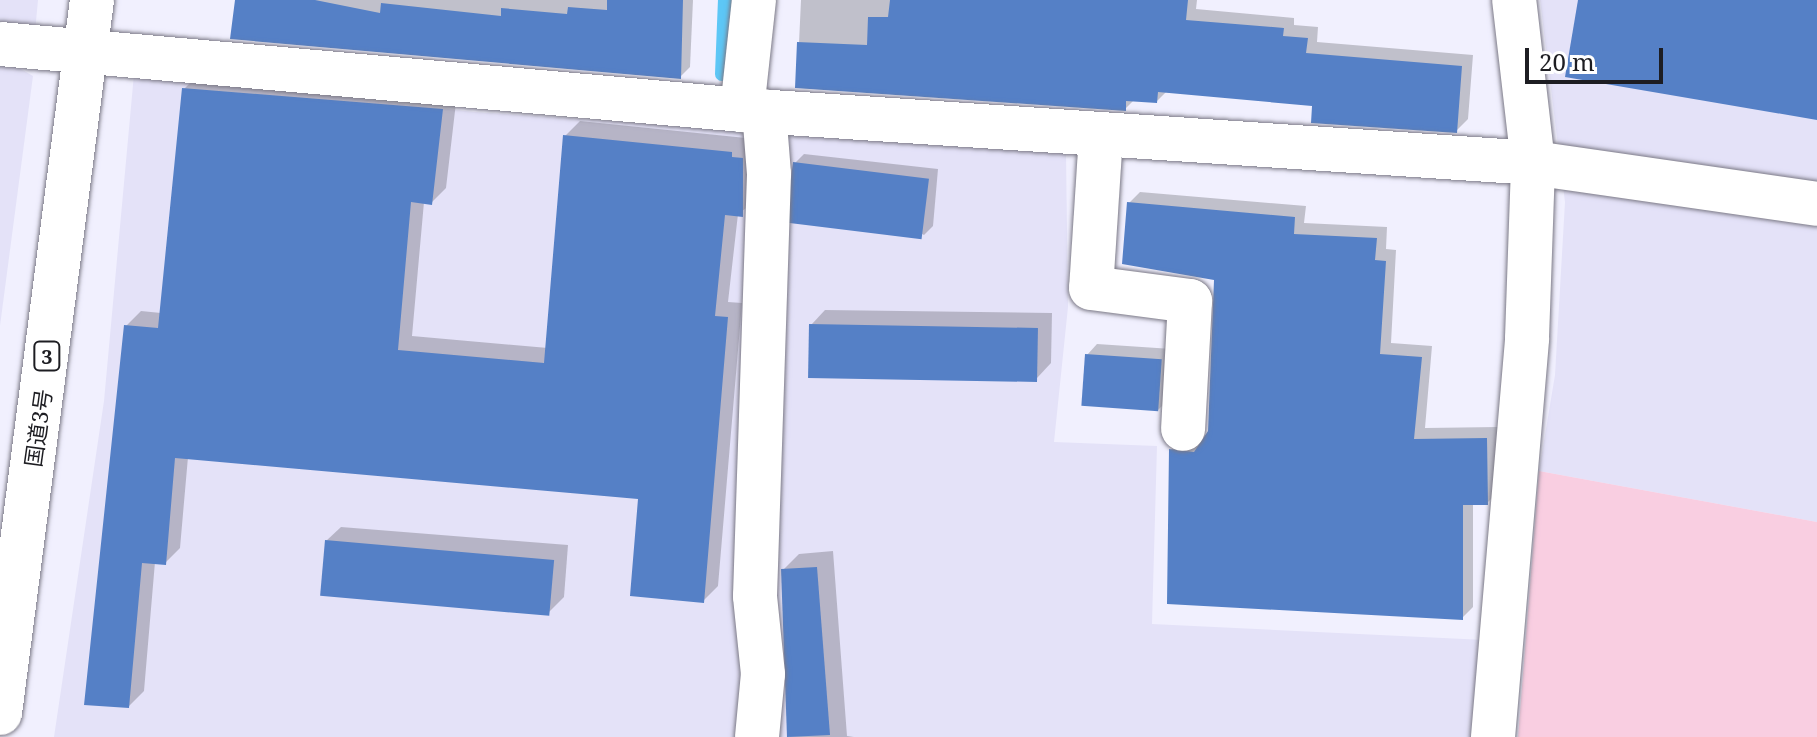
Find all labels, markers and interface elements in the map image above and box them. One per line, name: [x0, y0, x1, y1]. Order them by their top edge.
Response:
scale bar: [1529, 32, 1667, 82]
text: 20 m: [1539, 45, 1595, 78]
road number: 3: [33, 340, 61, 372]
street label: 国道3号: [19, 387, 57, 469]

